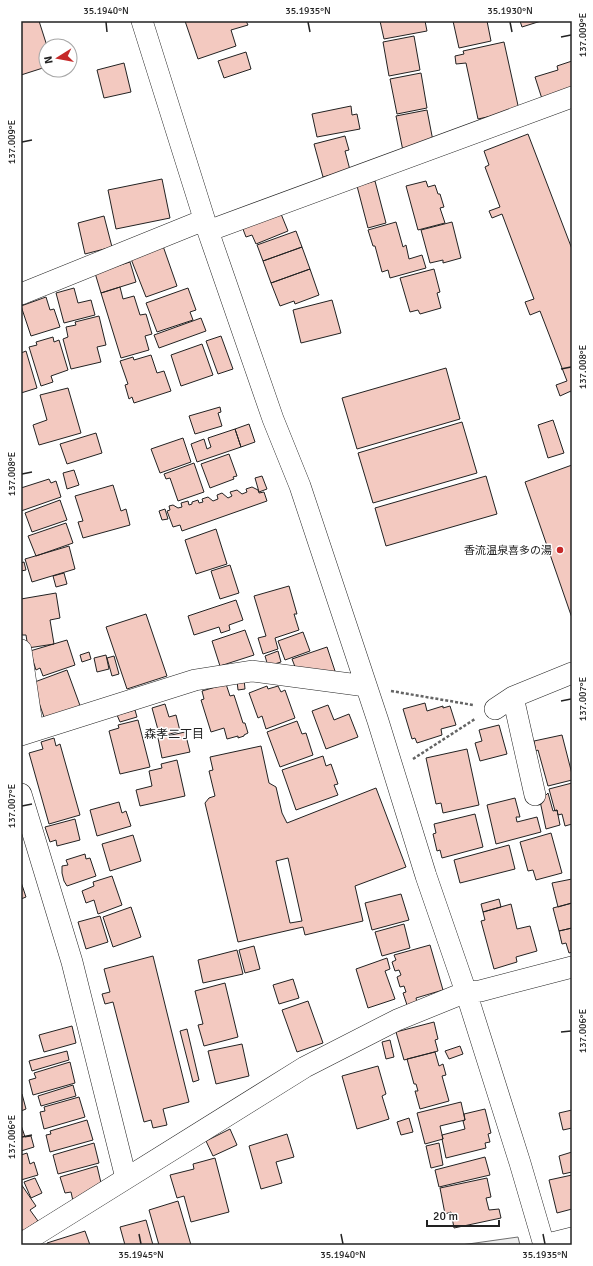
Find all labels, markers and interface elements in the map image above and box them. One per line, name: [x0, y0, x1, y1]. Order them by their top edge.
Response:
text: 35.1940°N: [83, 5, 129, 17]
text: 35.1935°N: [285, 5, 331, 17]
text: 35.1930°N: [487, 5, 533, 17]
text: 137.009°E: [577, 12, 589, 57]
north arrow: [38, 38, 78, 78]
text: N: [42, 55, 56, 65]
text: 137.009°E: [6, 119, 18, 164]
text: 137.008°E: [577, 344, 589, 389]
text: 137.008°E: [6, 451, 18, 496]
place label: 香流温泉喜多の湯: [464, 544, 552, 557]
marker: 香流温泉喜多の湯: [555, 545, 565, 555]
text: 137.007°E: [577, 676, 589, 721]
district label: 森孝二丁目: [144, 727, 204, 742]
text: 137.007°E: [6, 783, 18, 828]
text: 137.006°E: [577, 1008, 589, 1053]
text: 137.006°E: [6, 1114, 18, 1159]
scale bar: [427, 1202, 499, 1228]
text: 20 m: [433, 1209, 458, 1224]
text: 35.1945°N: [118, 1249, 164, 1261]
text: 35.1940°N: [320, 1249, 366, 1261]
text: 35.1935°N: [522, 1249, 568, 1261]

